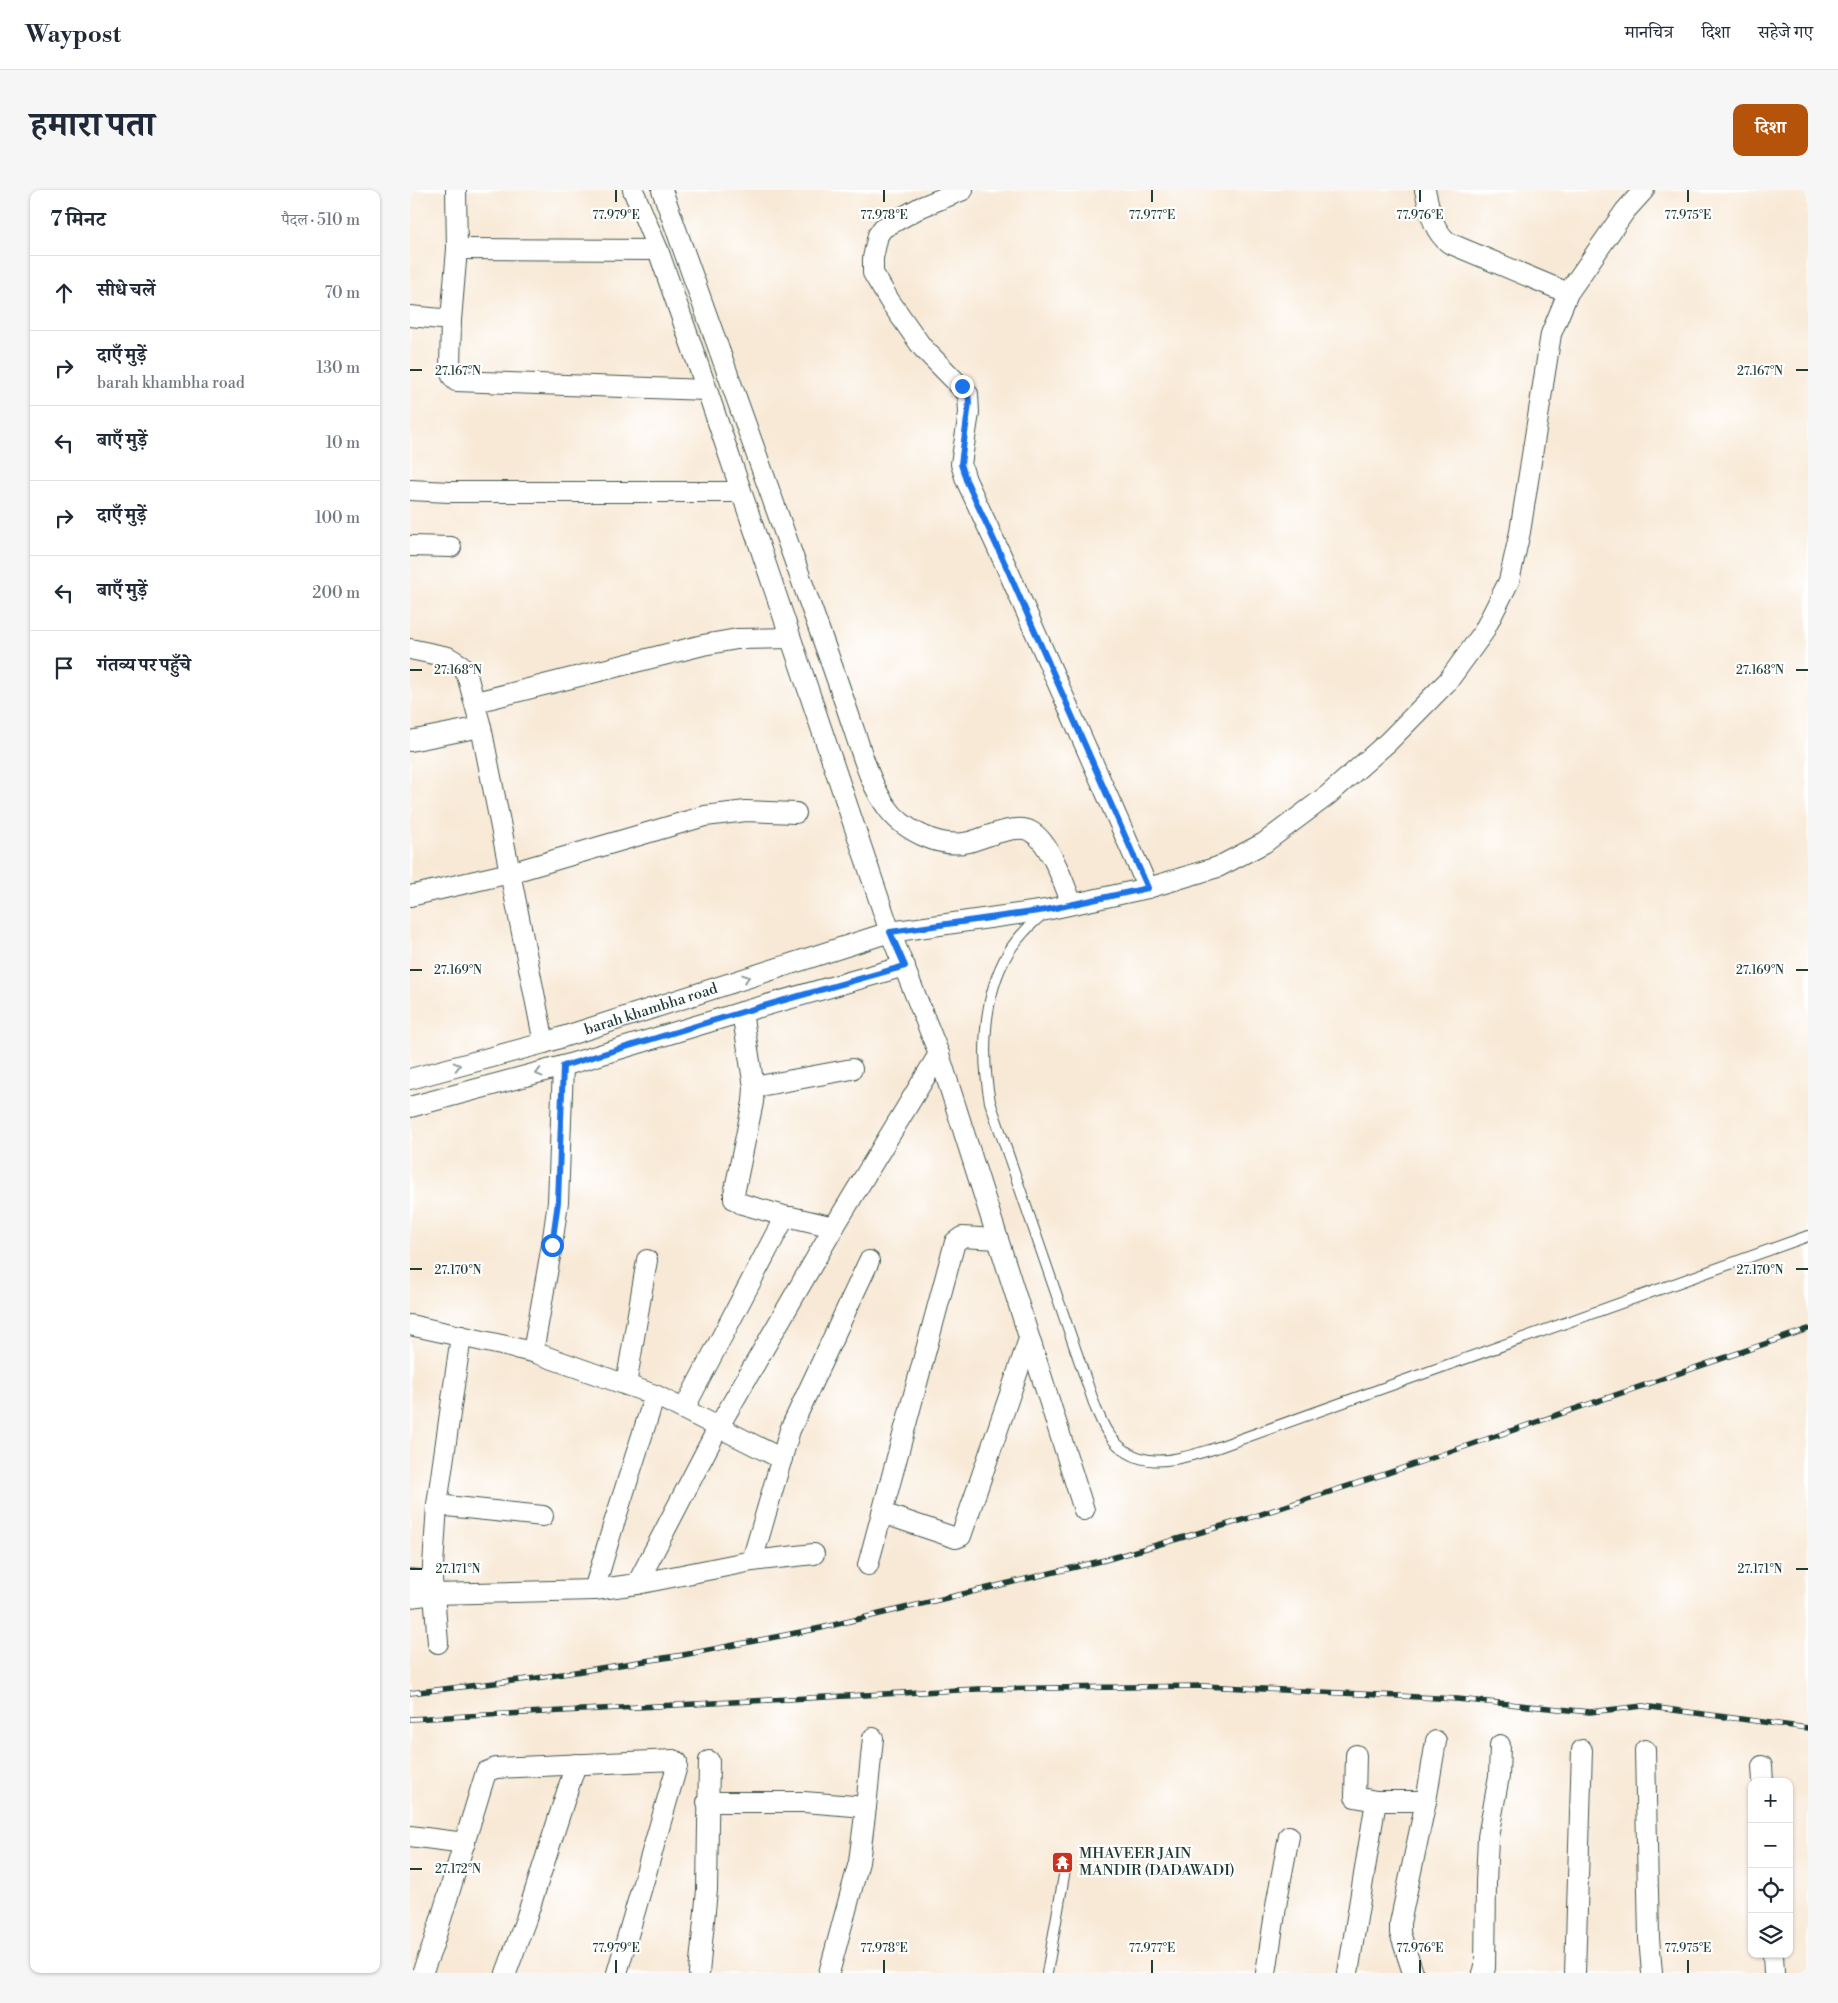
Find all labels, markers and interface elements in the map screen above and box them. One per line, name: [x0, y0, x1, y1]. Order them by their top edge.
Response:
text: Waypost: [25, 20, 121, 50]
text: मानचित्र: [1625, 21, 1673, 44]
text: दिशा: [1701, 21, 1730, 44]
text: सहेजे गए: [1758, 21, 1813, 44]
text: हमारा पता: [30, 104, 155, 147]
button: दिशा: [1733, 104, 1808, 156]
text: 7 मिनट: [50, 207, 106, 233]
text: 77.979°E: [592, 208, 640, 223]
text: 77.978°E: [860, 208, 908, 223]
text: 77.977°E: [1129, 208, 1175, 223]
text: 77.976°E: [1396, 208, 1444, 223]
text: 77.975°E: [1665, 208, 1711, 223]
text: पैदल · 510 m: [281, 210, 360, 230]
text: सीधे चलें: [97, 278, 155, 302]
icon: ahead: [50, 279, 78, 307]
text: 70 m: [324, 283, 360, 303]
text: दाएँ मुड़ें: [97, 343, 147, 367]
icon: right: [50, 354, 78, 382]
text: 130 m: [316, 358, 360, 378]
text: 27.167°N: [435, 364, 481, 379]
text: 27.167°N: [1737, 364, 1783, 379]
text: barah khambha road: [97, 373, 245, 393]
route end: [951, 375, 974, 398]
text: बाएँ मुड़ें: [97, 428, 147, 452]
icon: left: [50, 429, 78, 457]
text: 10 m: [326, 433, 360, 453]
text: दाएँ मुड़ें: [97, 503, 147, 527]
icon: right: [50, 504, 78, 532]
text: 100 m: [315, 508, 360, 528]
text: बाएँ मुड़ें: [97, 578, 147, 602]
icon: left: [50, 579, 78, 607]
text: 200 m: [312, 583, 360, 603]
text: गंतव्य पर पहुँचे: [97, 653, 191, 677]
icon: arrive: [50, 654, 78, 682]
text: 27.168°N: [434, 663, 482, 678]
text: 27.168°N: [1736, 663, 1784, 678]
text: 27.169°N: [434, 963, 482, 978]
text: 27.169°N: [1736, 963, 1784, 978]
one-way arrow: [742, 974, 750, 984]
street label: barah khambha road: [582, 979, 720, 1039]
one-way arrow: [453, 1062, 461, 1072]
one-way arrow: [535, 1067, 543, 1077]
route start: [541, 1234, 564, 1257]
text: 27.170°N: [435, 1263, 482, 1278]
text: 27.170°N: [1737, 1263, 1784, 1278]
text: 27.171°N: [436, 1562, 481, 1577]
text: 27.171°N: [1738, 1562, 1783, 1577]
map controls: [1748, 1778, 1793, 1958]
button: +: [1748, 1778, 1793, 1823]
button: −: [1748, 1823, 1793, 1868]
place label: MHAVEER JAIN MANDIR (DADAWADI): [1079, 1844, 1235, 1880]
temple icon: MHAVEER JAIN MANDIR (DADAWADI): [1051, 1850, 1075, 1874]
text: 27.172°N: [435, 1862, 481, 1877]
button: locate: [1748, 1868, 1793, 1913]
button: layers: [1748, 1913, 1793, 1958]
text: 77.979°E: [592, 1941, 640, 1956]
text: 77.978°E: [860, 1941, 908, 1956]
text: 77.977°E: [1129, 1941, 1175, 1956]
text: 77.976°E: [1396, 1941, 1444, 1956]
text: 77.975°E: [1665, 1941, 1711, 1956]

